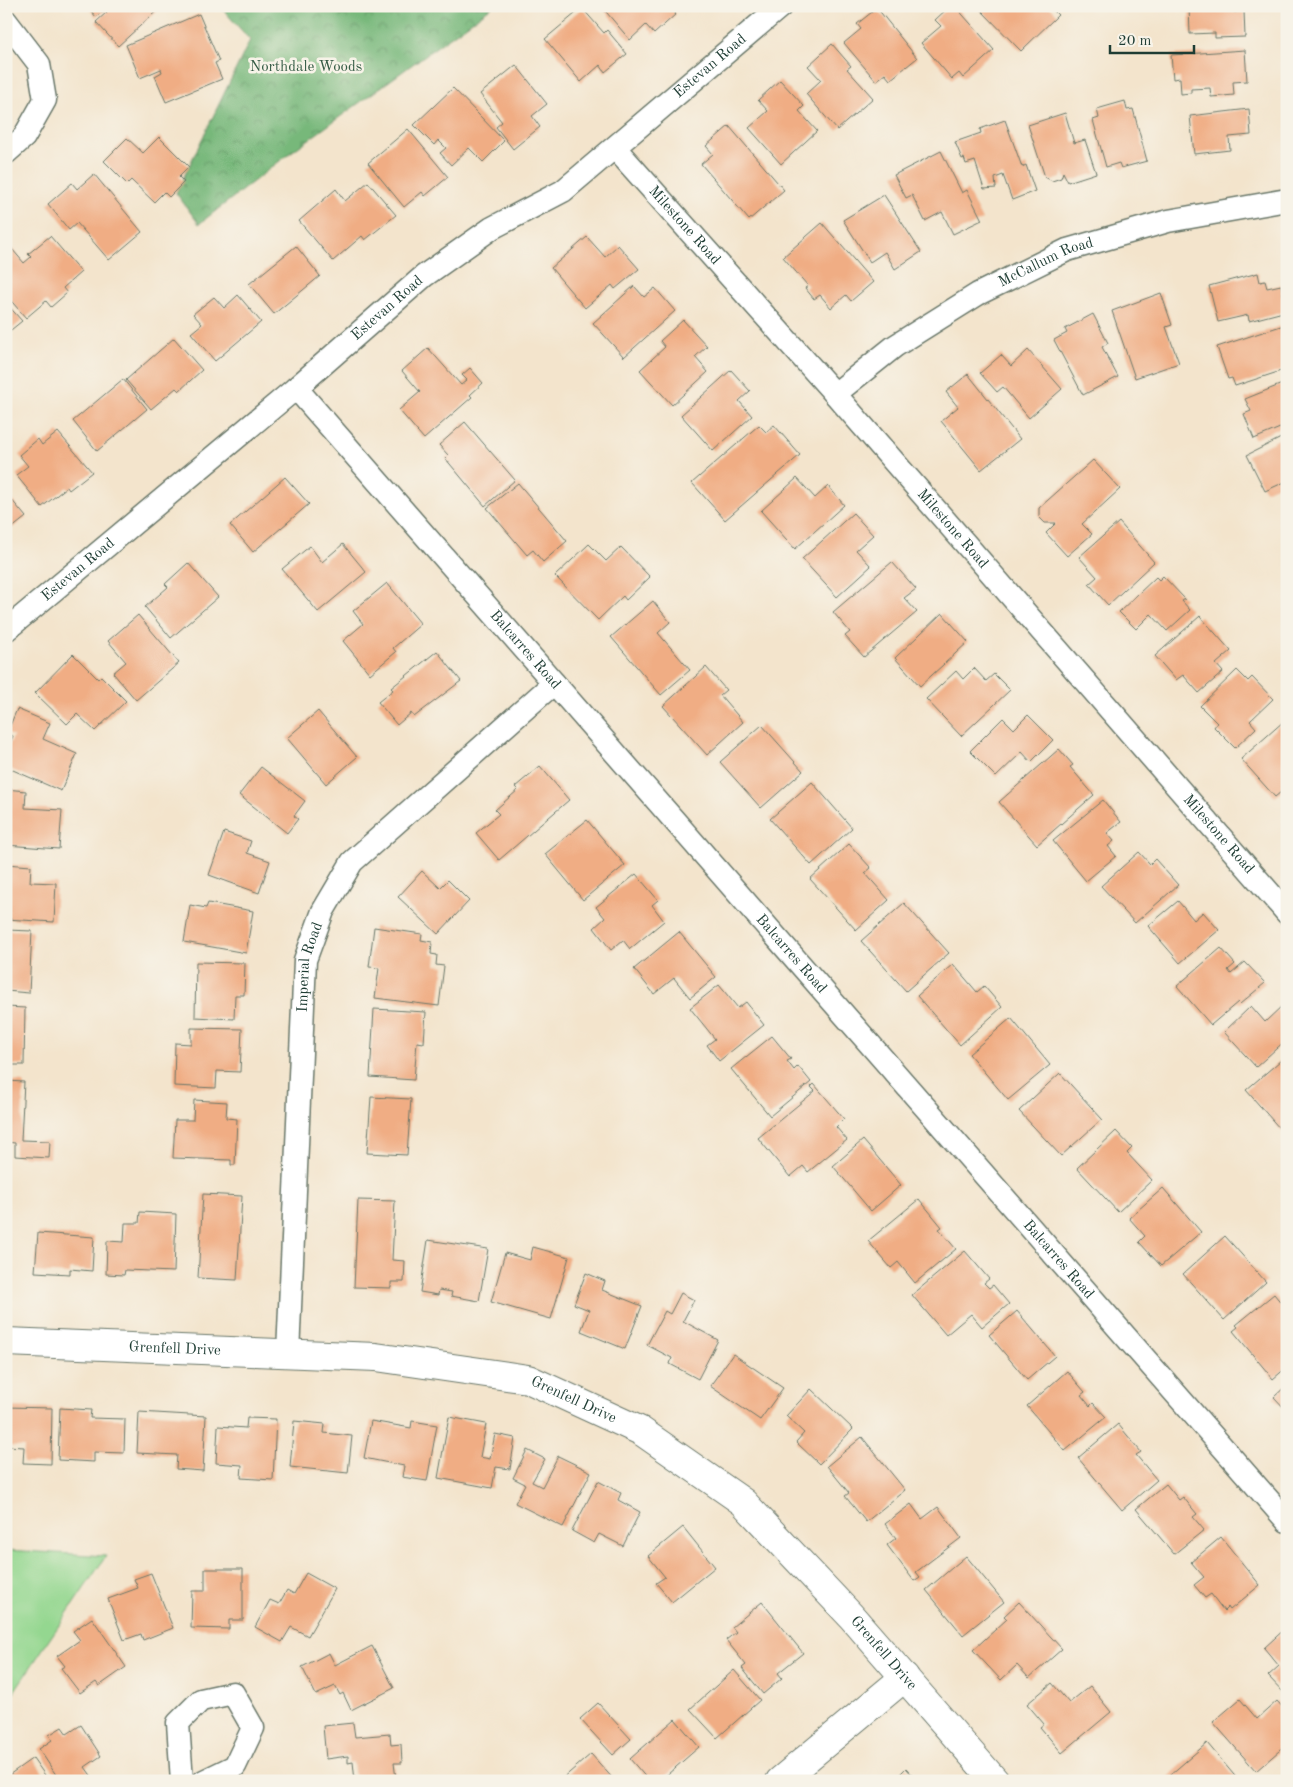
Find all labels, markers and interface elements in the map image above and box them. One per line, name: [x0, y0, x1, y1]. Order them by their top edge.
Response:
scale bar: [1110, 22, 1194, 54]
street label: Estevan Road: [671, 31, 749, 101]
text: 20 m: [1118, 34, 1152, 49]
park label: Northdale Woods: [250, 60, 362, 75]
street label: Milestone Road: [646, 183, 723, 268]
street label: McCallum Road: [996, 235, 1095, 290]
street label: Estevan Road: [349, 273, 426, 343]
street label: Milestone Road: [914, 487, 991, 572]
street label: Estevan Road: [39, 535, 118, 604]
street label: Balcarres Road: [487, 608, 564, 692]
street label: Milestone Road: [1180, 792, 1257, 877]
street label: Balcarres Road: [753, 912, 829, 996]
street label: Imperial Road: [295, 920, 326, 1013]
street label: Balcarres Road: [1020, 1217, 1097, 1302]
street label: Grenfell Drive: [128, 1339, 221, 1358]
street label: Grenfell Drive: [528, 1374, 619, 1426]
street label: Grenfell Drive: [848, 1614, 920, 1693]

